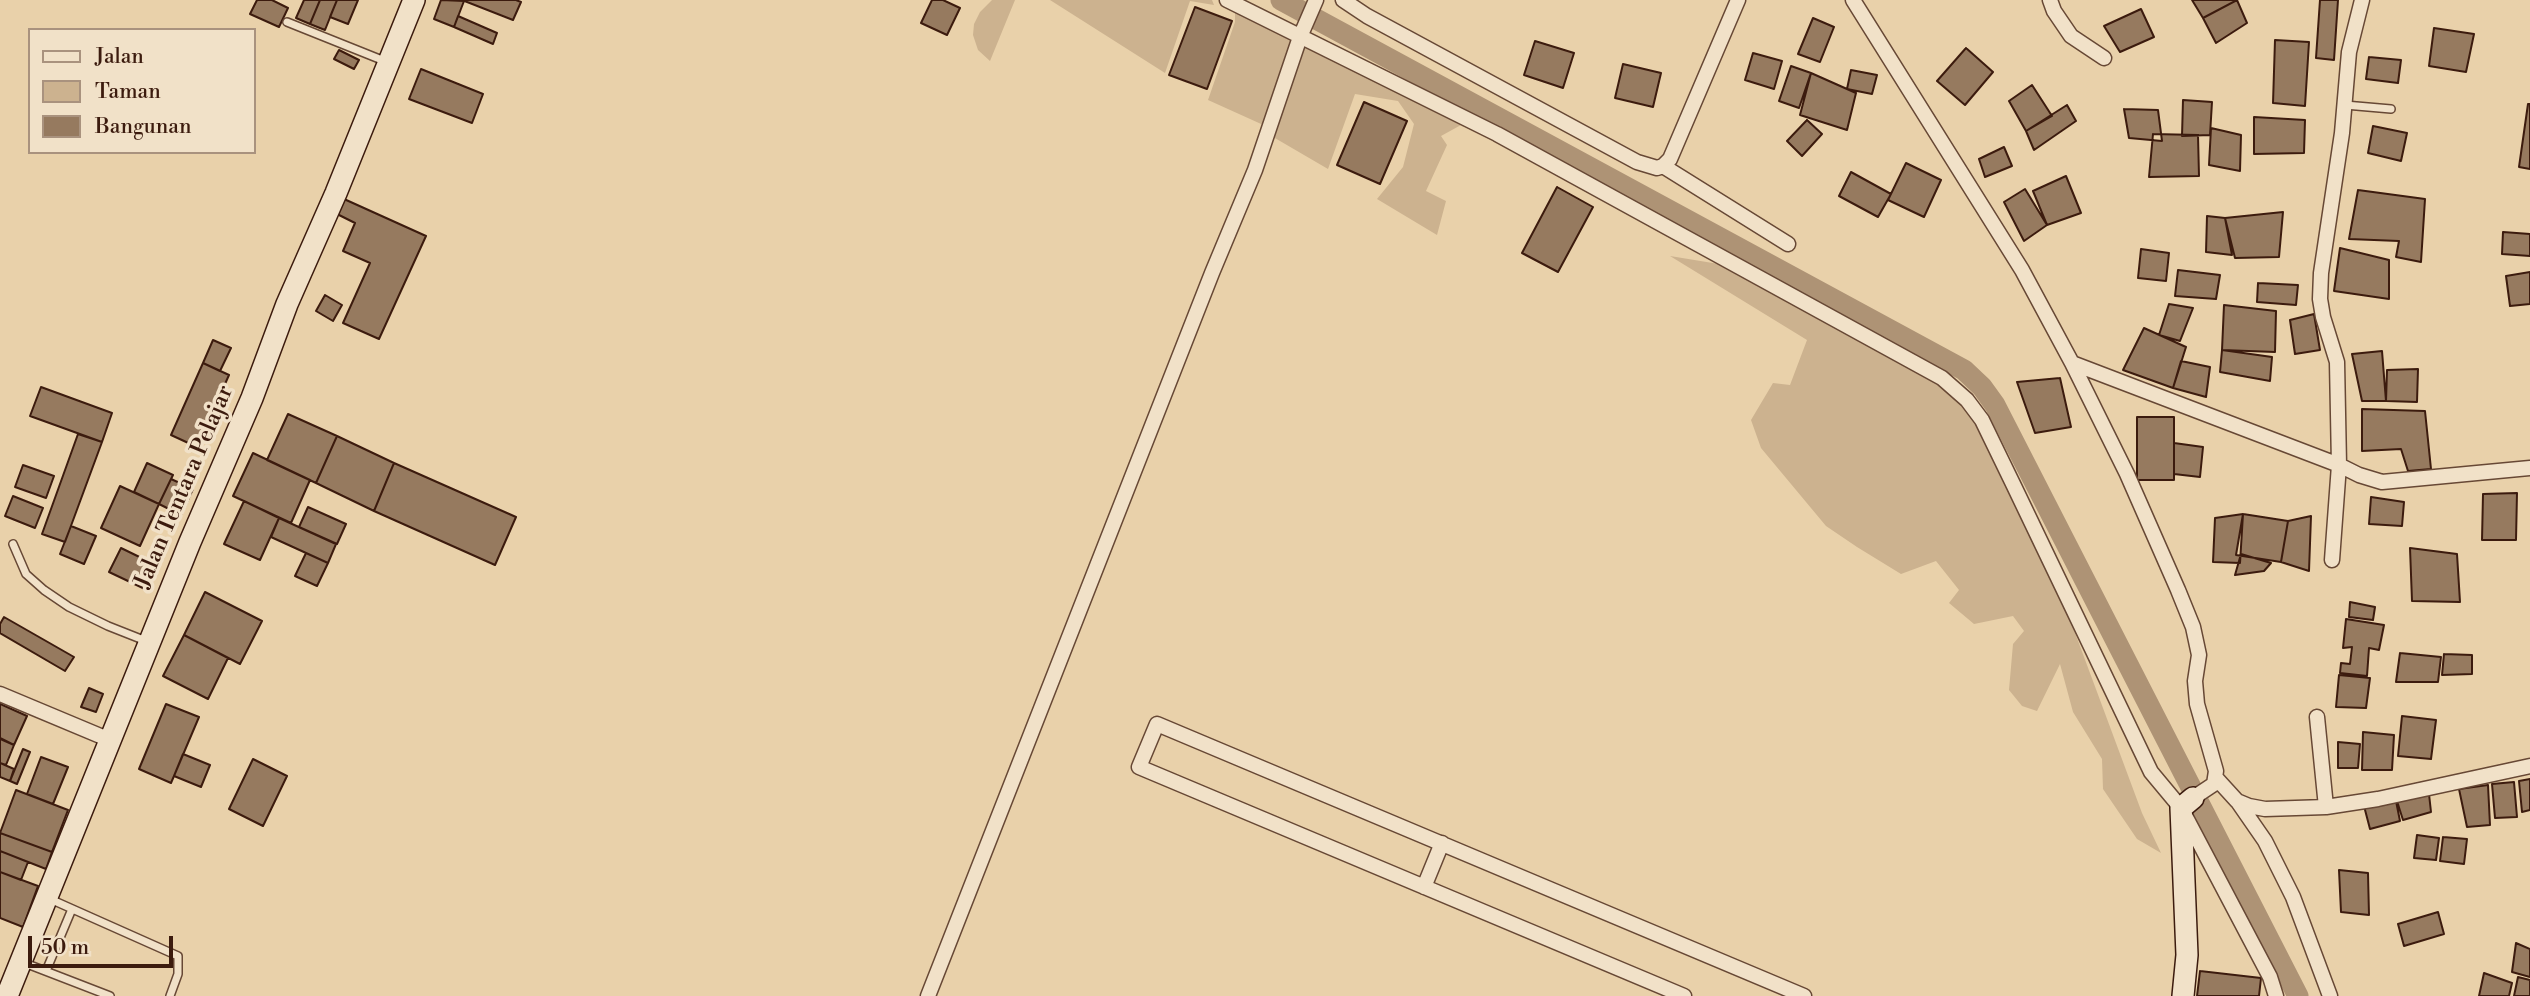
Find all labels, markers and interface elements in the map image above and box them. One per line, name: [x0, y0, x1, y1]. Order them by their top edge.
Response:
legend: [28, 28, 256, 154]
text: Jalan: [95, 44, 144, 70]
text: Taman: [95, 79, 161, 105]
text: Bangunan: [95, 114, 191, 140]
street label: Jalan Tentara Pelajar: [130, 382, 240, 592]
scale bar: [32, 922, 177, 966]
text: 50 m: [41, 935, 89, 961]

